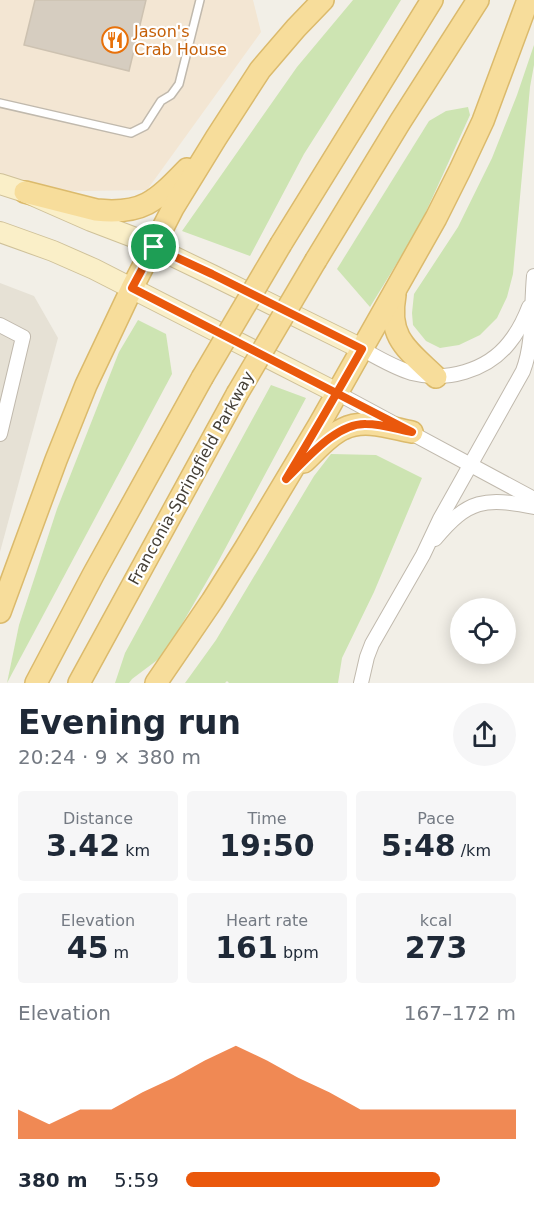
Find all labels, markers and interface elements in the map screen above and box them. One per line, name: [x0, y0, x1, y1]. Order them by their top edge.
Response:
place label: Jason's Crab House: [133, 22, 227, 59]
restaurant icon: Jason's Crab House: [100, 25, 130, 55]
pin: [128, 221, 179, 272]
icon: arrive: [137, 230, 170, 263]
street label: Franconia-Springfield Parkway: [124, 368, 258, 588]
map controls: [450, 598, 516, 664]
button: locate: [450, 598, 516, 664]
text: Evening run: [18, 703, 241, 742]
button: share: [453, 703, 516, 766]
text: 20:24 · 9 × 380 m: [18, 745, 201, 769]
text: Distance: [63, 809, 133, 828]
text: Time: [247, 809, 287, 828]
text: Pace: [417, 809, 455, 828]
text: 3.42: [46, 828, 120, 863]
text: 19:50: [219, 828, 315, 863]
text: 5:48: [381, 828, 456, 863]
text: km: [120, 841, 150, 860]
text: /km: [456, 841, 491, 860]
text: Elevation: [61, 911, 135, 930]
text: Heart rate: [226, 911, 308, 930]
text: kcal: [420, 911, 452, 930]
text: 45: [67, 930, 109, 965]
text: 161: [215, 930, 278, 965]
text: 273: [405, 930, 467, 965]
text: m: [109, 943, 129, 962]
text: bpm: [278, 943, 319, 962]
text: Elevation: [18, 1001, 111, 1025]
text: 167–172 m: [404, 1001, 516, 1025]
text: 380 m: [18, 1168, 88, 1192]
text: 5:59: [114, 1168, 159, 1192]

